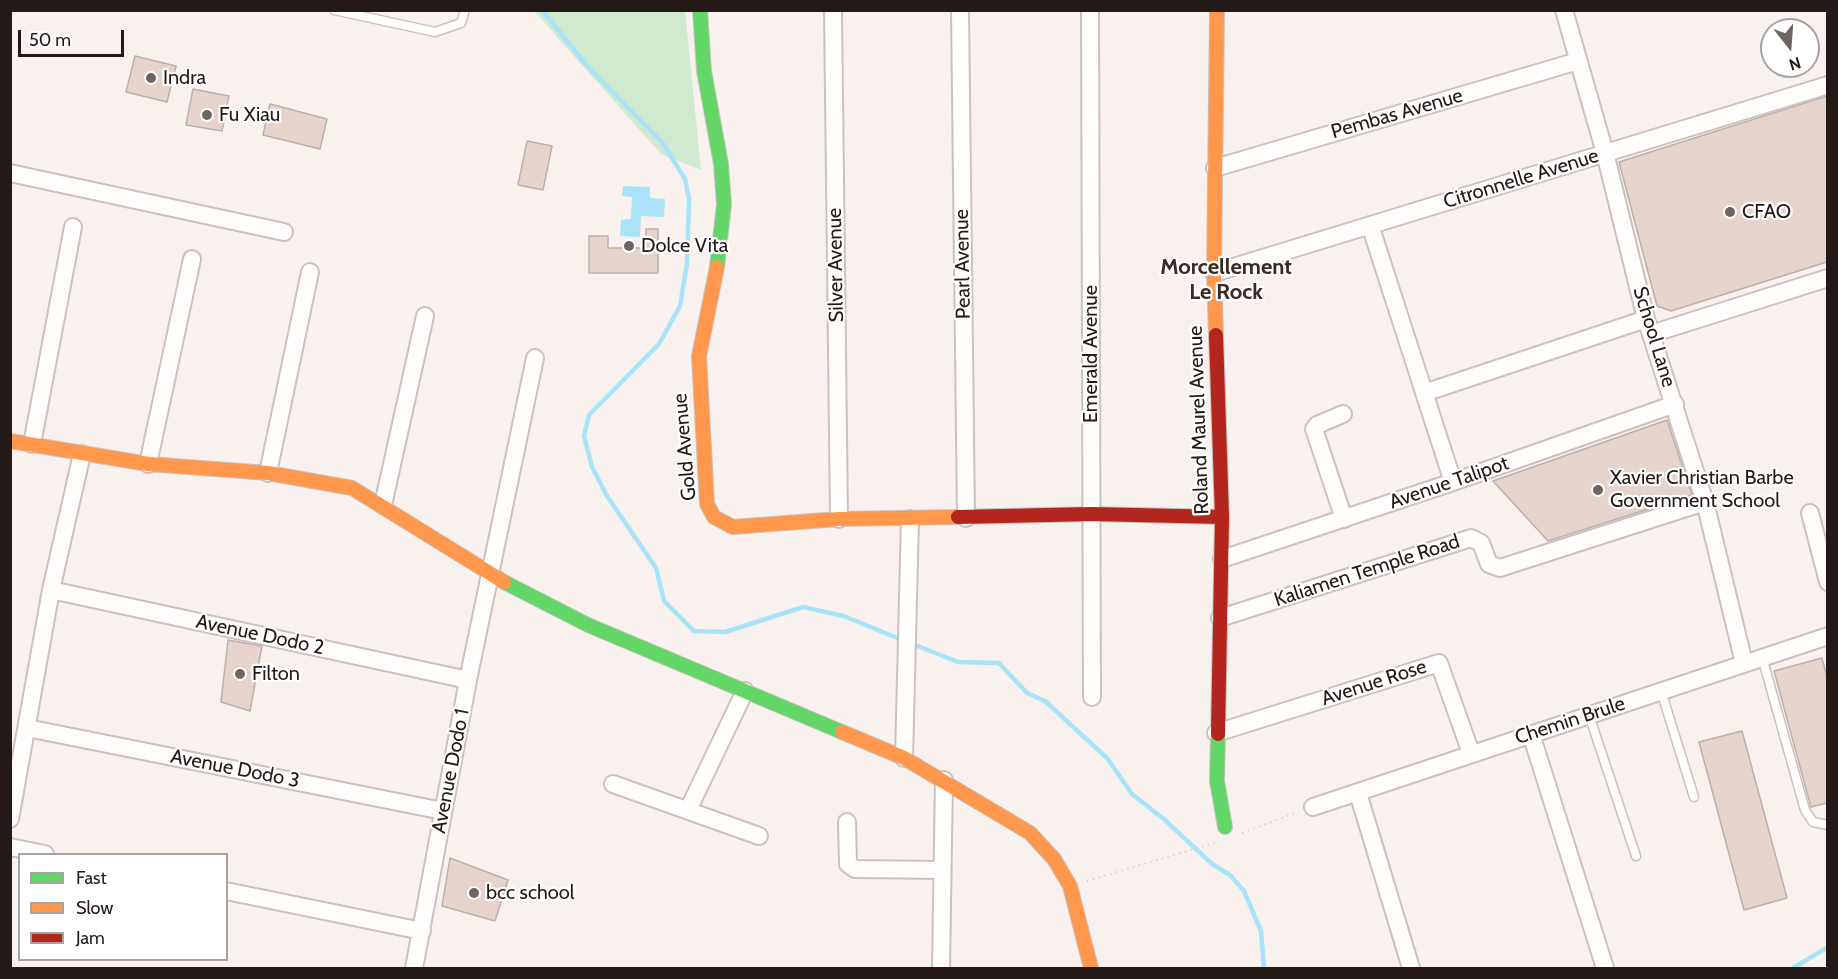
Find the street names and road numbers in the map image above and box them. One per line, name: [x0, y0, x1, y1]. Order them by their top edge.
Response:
street label: Pembas Avenue: [1328, 84, 1466, 144]
street label: Citronnelle Avenue: [1440, 144, 1602, 214]
street label: Silver Avenue: [823, 208, 849, 322]
street label: Pearl Avenue: [950, 209, 976, 319]
street label: School Lane: [1627, 284, 1681, 390]
street label: Emerald Avenue: [1079, 285, 1103, 423]
street label: Roland Maurel Avenue: [1184, 325, 1214, 515]
street label: Gold Avenue: [668, 392, 702, 502]
street label: Avenue Talipot: [1386, 451, 1512, 515]
street label: Kaliamen Temple Road: [1271, 530, 1463, 612]
street label: Avenue Dodo 2: [194, 610, 326, 660]
street label: Avenue Rose: [1318, 655, 1430, 711]
street label: Chemin Brule: [1512, 692, 1628, 750]
street label: Avenue Dodo 1: [427, 707, 475, 835]
street label: Avenue Dodo 3: [169, 745, 301, 793]

